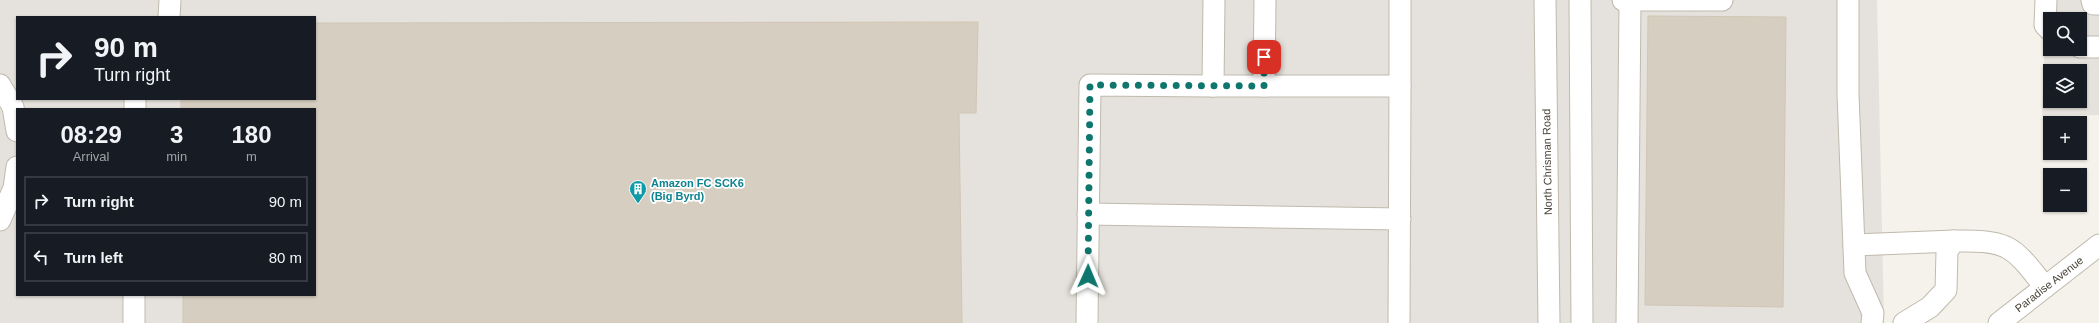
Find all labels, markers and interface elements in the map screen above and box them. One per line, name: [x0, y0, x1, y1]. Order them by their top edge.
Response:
map controls: [2043, 12, 2087, 212]
button: search: [2043, 12, 2087, 56]
icon: right: [28, 32, 80, 84]
text: 90 m: [94, 32, 158, 63]
pin: [1247, 40, 1281, 74]
icon: arrive: [1253, 46, 1275, 68]
button: layers: [2043, 64, 2087, 108]
text: Turn right: [94, 65, 170, 85]
street label: North Chrisman Road: [1540, 109, 1554, 215]
button: +: [2043, 116, 2087, 160]
text: 08:29: [60, 121, 122, 148]
text: 3: [170, 121, 183, 148]
text: 180: [232, 121, 272, 148]
text: Arrival: [73, 149, 110, 164]
text: min: [166, 149, 187, 164]
text: m: [246, 149, 257, 164]
button: −: [2043, 168, 2087, 212]
place label: Amazon FC SCK6 (Big Byrd): [651, 177, 744, 202]
building icon: Amazon FC SCK6 (Big Byrd): [628, 179, 648, 204]
icon: right: [30, 190, 52, 212]
text: Turn right: [64, 193, 134, 210]
text: 90 m: [269, 193, 302, 210]
icon: left: [30, 246, 52, 268]
text: Turn left: [64, 249, 123, 266]
text: 80 m: [269, 249, 302, 266]
street label: Paradise Avenue: [2013, 254, 2085, 314]
position arrow: [1067, 255, 1109, 297]

